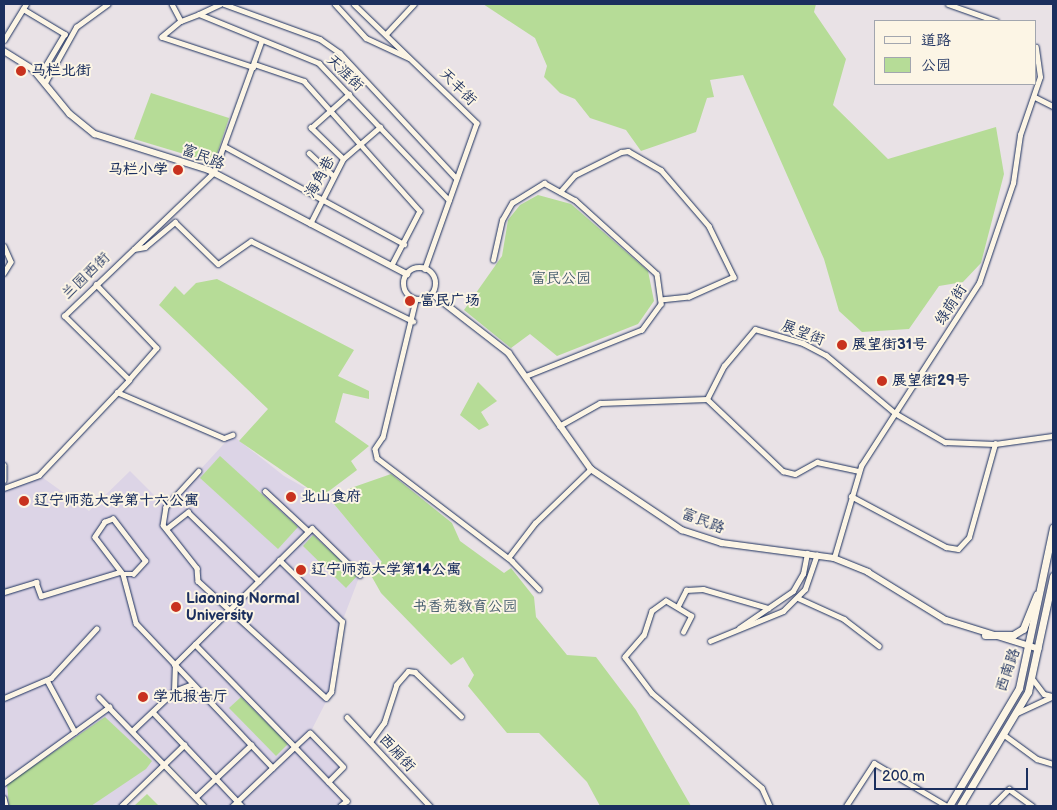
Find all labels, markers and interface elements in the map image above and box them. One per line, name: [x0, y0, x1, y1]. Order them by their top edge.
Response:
legend: [874, 20, 1037, 85]
text: 道路: [921, 31, 951, 50]
street label: 天涯街: [323, 51, 367, 95]
text: 公园: [921, 56, 951, 75]
place label: 马栏北街: [31, 62, 91, 80]
marker: 马栏北街: [15, 65, 27, 77]
street label: 天丰街: [436, 65, 480, 109]
street label: 富民路: [179, 141, 227, 173]
street label: 海角巷: [301, 153, 339, 201]
place label: 马栏小学: [108, 161, 168, 179]
marker: 马栏小学: [172, 164, 184, 176]
street label: 兰园西街: [58, 249, 114, 303]
park label: 富民公园: [531, 270, 591, 288]
street label: 绿荫街: [931, 281, 971, 329]
place label: 富民广场: [420, 292, 480, 310]
marker: 富民广场: [404, 295, 416, 307]
street label: 展望街: [779, 317, 827, 349]
place label: 展望街31号: [852, 336, 927, 354]
marker: 展望街31号: [836, 339, 848, 351]
place label: 展望街29号: [892, 372, 970, 390]
marker: 展望街29号: [876, 375, 888, 387]
place label: 北山食府: [301, 488, 361, 506]
marker: 北山食府: [285, 491, 297, 503]
place label: 辽宁师范大学第十六公寓: [34, 492, 199, 510]
marker: 辽宁师范大学第十六公寓: [18, 495, 30, 507]
street label: 富民路: [679, 505, 727, 537]
place label: 辽宁师范大学第14公寓: [311, 561, 461, 579]
marker: 辽宁师范大学第14公寓: [295, 564, 307, 576]
place label: Liaoning Normal University: [186, 589, 299, 624]
park label: 书香苑教育公园: [413, 598, 517, 616]
marker: Liaoning Normal University: [170, 601, 182, 613]
street label: 西南路: [992, 646, 1024, 694]
place label: 学术报告厅: [153, 688, 228, 706]
marker: 学术报告厅: [137, 691, 149, 703]
street label: 西厢街: [375, 730, 419, 776]
scale bar: [877, 758, 1031, 790]
text: 200 m: [882, 767, 925, 786]

